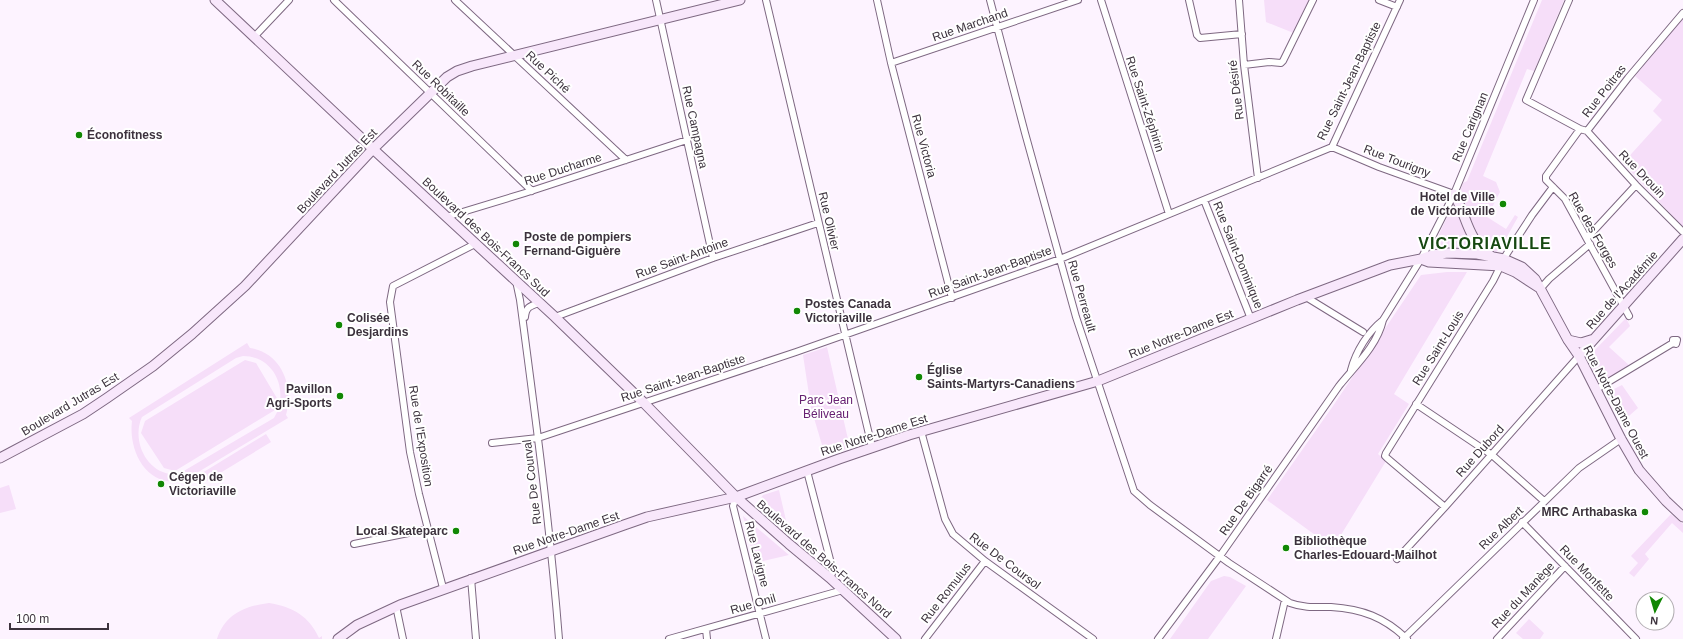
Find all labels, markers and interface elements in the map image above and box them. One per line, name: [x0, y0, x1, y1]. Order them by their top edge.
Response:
street label: Rue Marchand: [931, 6, 1009, 44]
street label: Rue Saint-Jean-Baptiste: [1314, 19, 1384, 143]
street label: Rue Piché: [523, 48, 573, 96]
street label: Rue Saint-Zéphirin: [1123, 54, 1167, 154]
street label: Rue Robitaille: [409, 57, 473, 119]
street label: Rue Désiré: [1225, 59, 1247, 121]
street label: Rue Poitras: [1579, 62, 1629, 120]
street label: Rue Campagna: [679, 84, 711, 170]
street label: Rue Carignan: [1449, 90, 1491, 164]
street label: Rue Victoria: [909, 113, 939, 180]
street label: Boulevard Jutras Est: [294, 125, 380, 216]
place label: Éconofitness: [87, 127, 163, 142]
marker: Éconofitness: [74, 130, 84, 140]
street label: Rue Tourigny: [1362, 142, 1432, 180]
street label: Rue Drouin: [1616, 147, 1668, 201]
street label: Rue Ducharme: [522, 150, 604, 188]
street label: Boulevard des Bois-Francs Sud: [420, 174, 552, 300]
place label: Hotel de Ville de Victoriaville: [1411, 190, 1495, 218]
street label: Rue des Forges: [1566, 190, 1620, 270]
street label: Rue Olivier: [816, 191, 842, 251]
street label: Rue Saint-Dominique: [1210, 199, 1266, 311]
marker: Hotel de Ville de Victoriaville: [1498, 199, 1508, 209]
place label: Poste de pompiers Fernand-Giguère: [524, 230, 632, 258]
street label: Rue Saint-Antoine: [634, 235, 730, 281]
district label: VICTORIAVILLE: [1418, 235, 1552, 252]
marker: Poste de pompiers Fernand-Giguère: [511, 239, 521, 249]
street label: Rue Saint-Jean-Baptiste: [926, 243, 1054, 301]
street label: Rue de l'Académie: [1583, 248, 1661, 332]
street label: Rue Perreault: [1065, 258, 1099, 334]
place label: Postes Canada Victoriaville: [805, 297, 891, 325]
marker: Postes Canada Victoriaville: [792, 306, 802, 316]
street label: Rue Notre-Dame Est: [1127, 306, 1236, 361]
street label: Rue Saint-Louis: [1409, 308, 1467, 388]
place label: Colisée Desjardins: [347, 311, 409, 339]
marker: Colisée Desjardins: [334, 320, 344, 330]
street label: Rue Notre-Dame Ouest: [1580, 343, 1652, 462]
street label: Rue Saint-Jean-Baptiste: [619, 351, 747, 405]
place label: Église Saints-Martyrs-Canadiens: [927, 362, 1075, 391]
street label: Boulevard Jutras Est: [19, 369, 122, 439]
marker: Église Saints-Martyrs-Canadiens: [914, 372, 924, 382]
place label: Pavillon Agri-Sports: [266, 382, 332, 410]
street label: Rue de l'Exposition: [406, 384, 436, 488]
marker: Pavillon Agri-Sports: [335, 391, 345, 401]
park label: Parc Jean Béliveau: [799, 393, 853, 421]
street label: Rue Notre-Dame Est: [819, 411, 930, 459]
street label: Rue Dubord: [1453, 422, 1507, 480]
street label: Rue De Courval: [520, 439, 544, 525]
street label: Rue De Bigarré: [1217, 462, 1276, 538]
place label: Cégep de Victoriaville: [169, 470, 236, 498]
marker: Cégep de Victoriaville: [156, 479, 166, 489]
street label: Boulevard des Bois-Francs Nord: [754, 497, 894, 621]
street label: Rue Albert: [1476, 503, 1526, 553]
place label: MRC Arthabaska: [1541, 505, 1637, 519]
marker: MRC Arthabaska: [1640, 507, 1650, 517]
street label: Rue Notre-Dame Est: [511, 508, 622, 558]
street label: Rue Lavigne: [742, 520, 772, 589]
place label: Local Skateparc: [356, 524, 448, 538]
marker: Local Skateparc: [451, 526, 461, 536]
street label: Rue De Coursol: [967, 530, 1043, 592]
place label: Bibliothèque Charles-Edouard-Mailhot: [1294, 534, 1437, 562]
street label: Rue Monfette: [1557, 542, 1617, 604]
marker: Bibliothèque Charles-Edouard-Mailhot: [1281, 543, 1291, 553]
street label: Rue du Manège: [1489, 559, 1557, 631]
street label: Rue Romulus: [918, 560, 974, 626]
street label: Rue Onil: [729, 591, 777, 617]
north arrow: [1635, 591, 1675, 631]
scale bar: [10, 605, 108, 631]
text: 100 m: [16, 612, 49, 626]
text: N: [1650, 615, 1659, 627]

